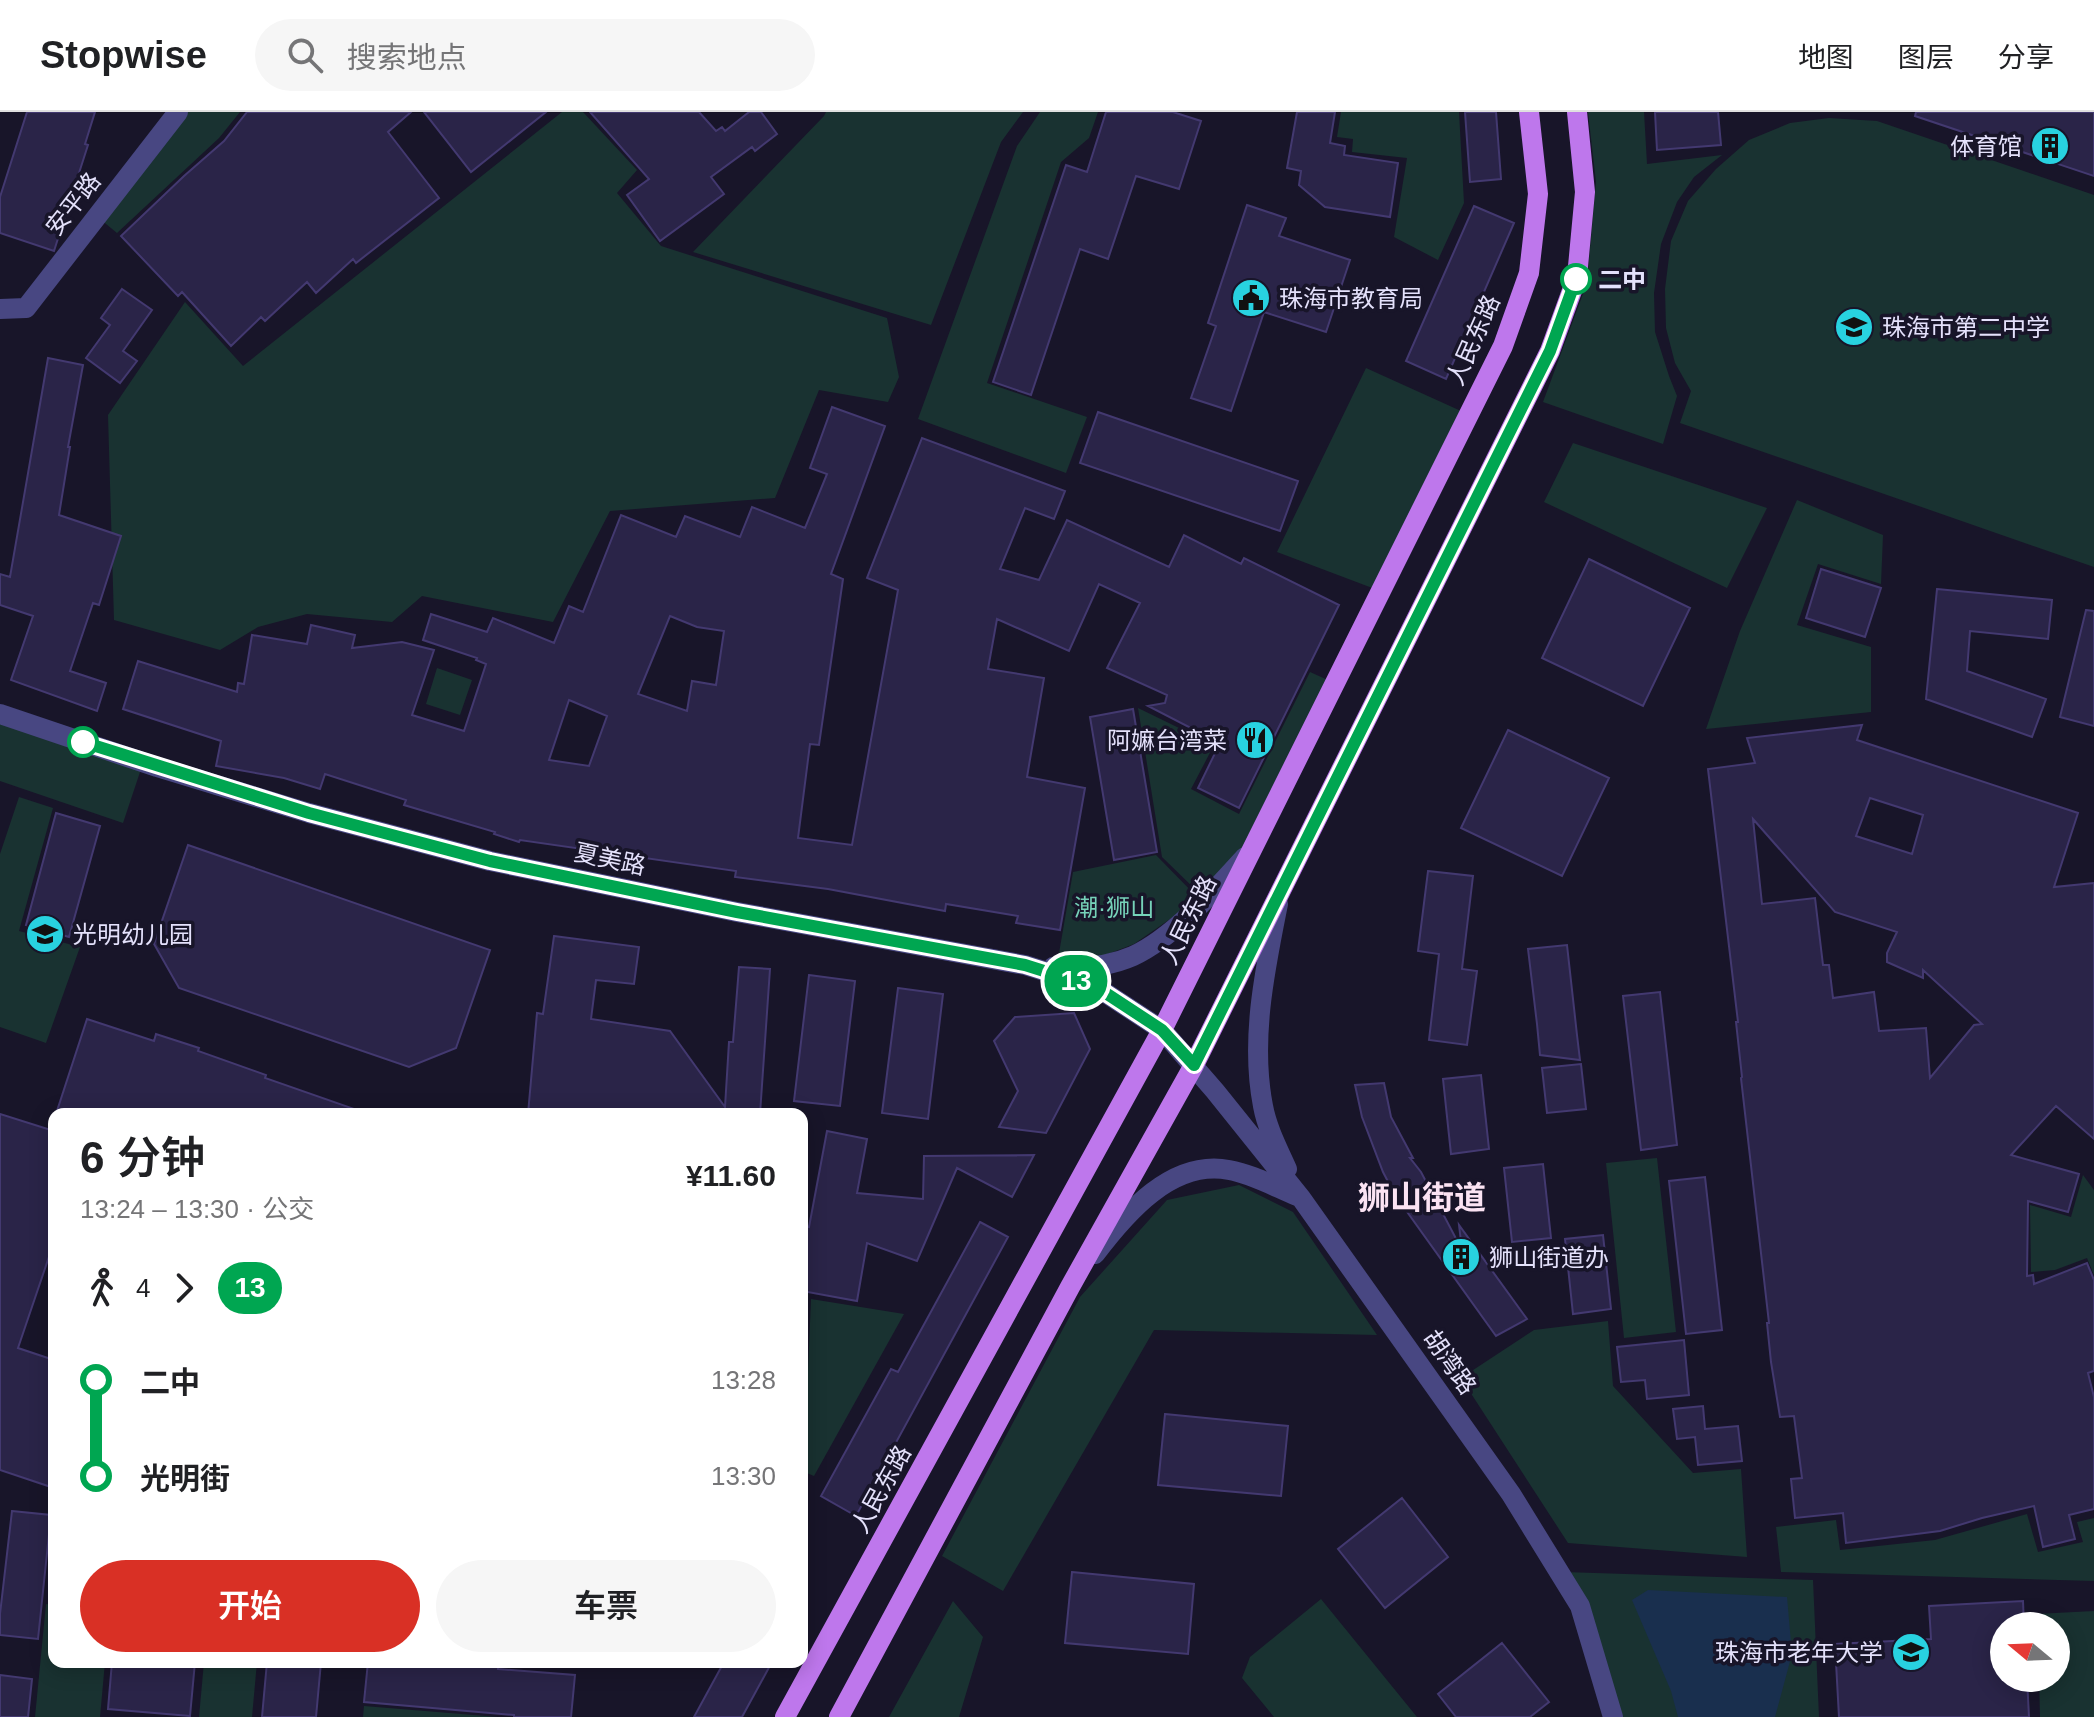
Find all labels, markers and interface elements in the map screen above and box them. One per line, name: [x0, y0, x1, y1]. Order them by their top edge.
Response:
search box: [255, 19, 815, 91]
icon: search: [283, 33, 327, 77]
text: Stopwise: [40, 34, 207, 76]
text: 搜索地点: [347, 41, 467, 74]
text: 地图: [1798, 42, 1854, 73]
text: 图层: [1898, 42, 1954, 73]
text: 分享: [1998, 42, 2054, 73]
building icon: 体育馆: [2029, 125, 2071, 167]
place label: 体育馆: [1950, 133, 2022, 160]
street label: 安平路: [40, 167, 106, 241]
marker: 二中: [1561, 264, 1591, 294]
place label: 二中: [1598, 266, 1646, 293]
public building icon: 珠海市教育局: [1230, 277, 1272, 319]
place label: 珠海市教育局: [1279, 285, 1423, 312]
street label: 人民东路: [1441, 291, 1505, 389]
school or university icon: 珠海市第二中学: [1833, 306, 1875, 348]
place label: 珠海市第二中学: [1882, 314, 2050, 341]
restaurant icon: 阿嫲台湾菜: [1234, 719, 1276, 761]
unlabelled marker: [68, 727, 98, 757]
place label: 阿嫲台湾菜: [1107, 727, 1227, 754]
street label: 夏美路: [572, 838, 648, 880]
street label: 人民东路: [1155, 871, 1221, 969]
park label: 潮·狮山: [1074, 894, 1154, 921]
school or university icon: 光明幼儿园: [24, 913, 66, 955]
place label: 光明幼儿园: [73, 921, 193, 948]
line badge: 13: [1040, 955, 1112, 1007]
text: 13: [1060, 965, 1092, 996]
text: 6 分钟: [80, 1133, 205, 1182]
text: ¥11.60: [686, 1159, 776, 1192]
district label: 狮山街道: [1358, 1180, 1486, 1216]
text: 13:24 – 13:30 · 公交: [80, 1194, 314, 1224]
building icon: 狮山街道办: [1440, 1236, 1482, 1278]
place label: 狮山街道办: [1489, 1244, 1609, 1271]
icon: walk: [80, 1266, 124, 1310]
icon: forward: [162, 1266, 206, 1310]
text: 13: [234, 1272, 266, 1303]
text: 4: [136, 1273, 150, 1303]
street label: 胡湾路: [1418, 1325, 1482, 1399]
text: 13:28: [711, 1365, 776, 1395]
text: 二中: [140, 1366, 200, 1399]
street label: 人民东路: [846, 1440, 916, 1538]
text: 13:30: [711, 1461, 776, 1491]
text: 光明街: [140, 1462, 230, 1495]
button: 开始: [80, 1560, 420, 1652]
button: 车票: [436, 1560, 776, 1652]
north arrow: [1990, 1612, 2070, 1692]
map controls: [1990, 1612, 2070, 1692]
school or university icon: 珠海市老年大学: [1890, 1631, 1932, 1673]
place label: 珠海市老年大学: [1715, 1639, 1883, 1666]

